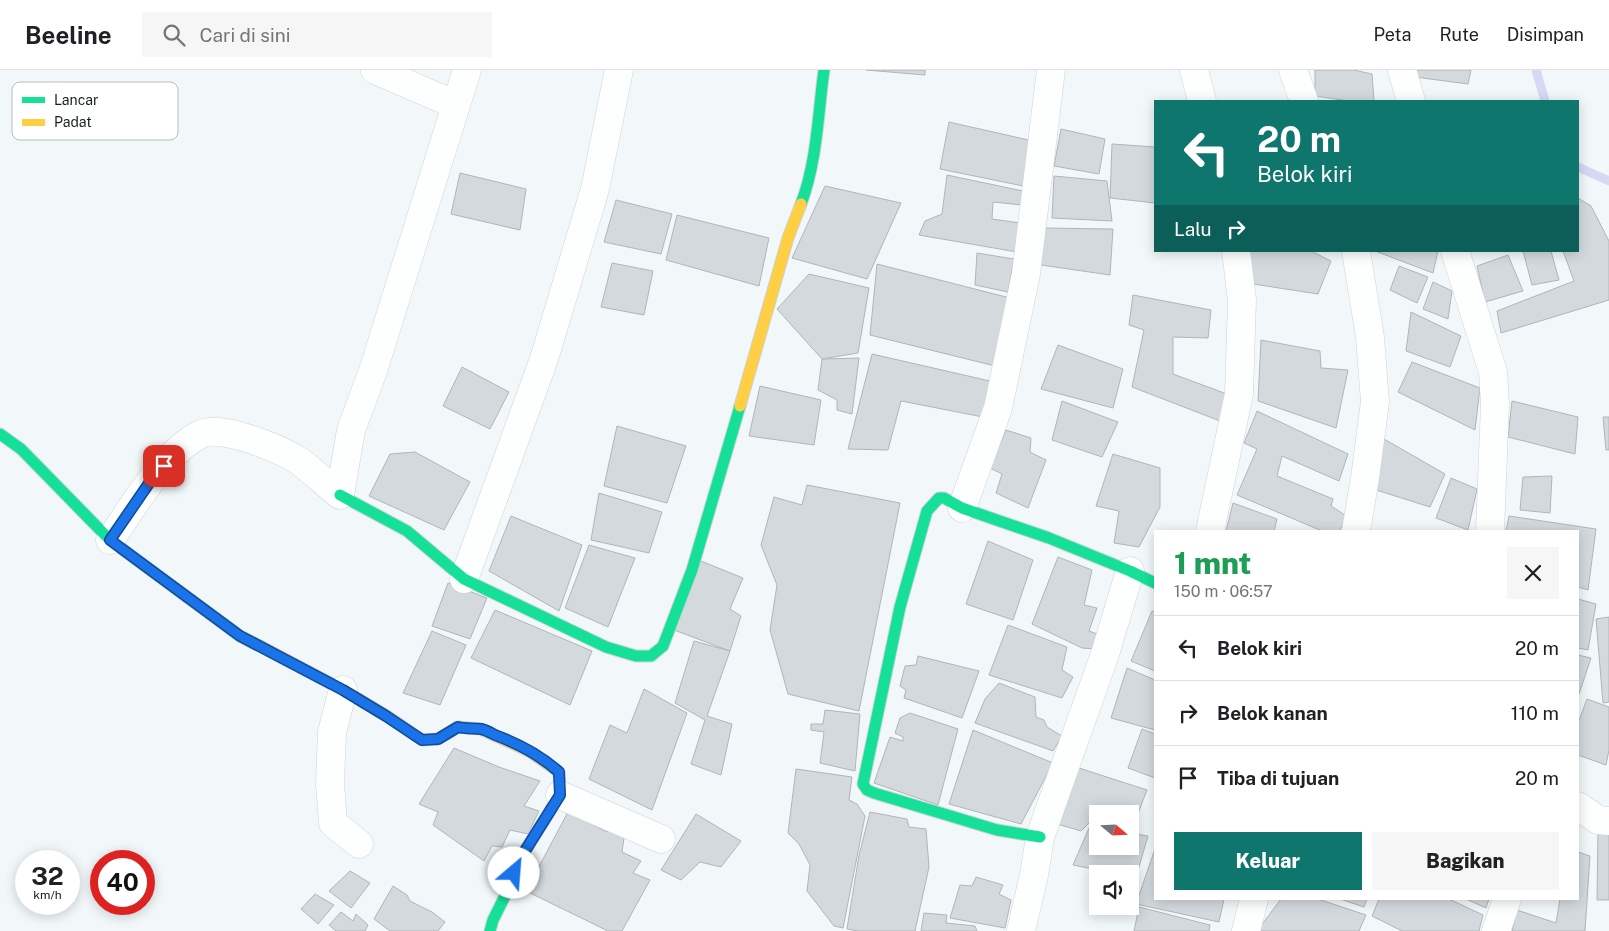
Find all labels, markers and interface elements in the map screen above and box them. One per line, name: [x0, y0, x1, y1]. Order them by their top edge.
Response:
search box: [142, 12, 492, 57]
text: Beeline: [25, 21, 112, 49]
icon: search: [160, 21, 188, 49]
text: Cari di sini: [200, 24, 290, 46]
text: Peta: [1373, 24, 1411, 45]
text: Rute: [1439, 24, 1479, 45]
text: Disimpan: [1507, 24, 1584, 45]
legend: [12, 82, 178, 140]
text: Lancar: [54, 92, 98, 108]
text: Padat: [54, 114, 92, 130]
text: 20 m: [1257, 119, 1341, 160]
icon: left: [1174, 120, 1239, 185]
text: Belok kiri: [1257, 161, 1353, 187]
icon: right: [1222, 215, 1250, 243]
text: Lalu: [1174, 218, 1212, 240]
pin: [143, 445, 185, 487]
icon: arrive: [150, 452, 178, 480]
text: 1 mnt: [1174, 545, 1251, 581]
button: close: [1507, 547, 1559, 599]
text: 150 m · 06:57: [1174, 582, 1273, 601]
icon: left: [1174, 634, 1202, 662]
text: Belok kiri: [1217, 637, 1302, 659]
text: 20 m: [1515, 637, 1559, 659]
icon: right: [1174, 699, 1202, 727]
text: Belok kanan: [1217, 702, 1328, 724]
text: 110 m: [1511, 702, 1559, 724]
icon: arrive: [1174, 764, 1202, 792]
text: Tiba di tujuan: [1217, 767, 1339, 789]
text: 20 m: [1515, 767, 1559, 789]
north arrow: [1089, 805, 1139, 855]
map controls: [1089, 805, 1139, 915]
button: Keluar: [1174, 832, 1362, 890]
button: Bagikan: [1372, 832, 1559, 890]
position arrow: [487, 846, 539, 898]
speed limit sign: 40: [90, 850, 155, 915]
text: 32: [31, 861, 64, 891]
button: sound: [1089, 865, 1139, 915]
text: km/h: [33, 888, 62, 902]

